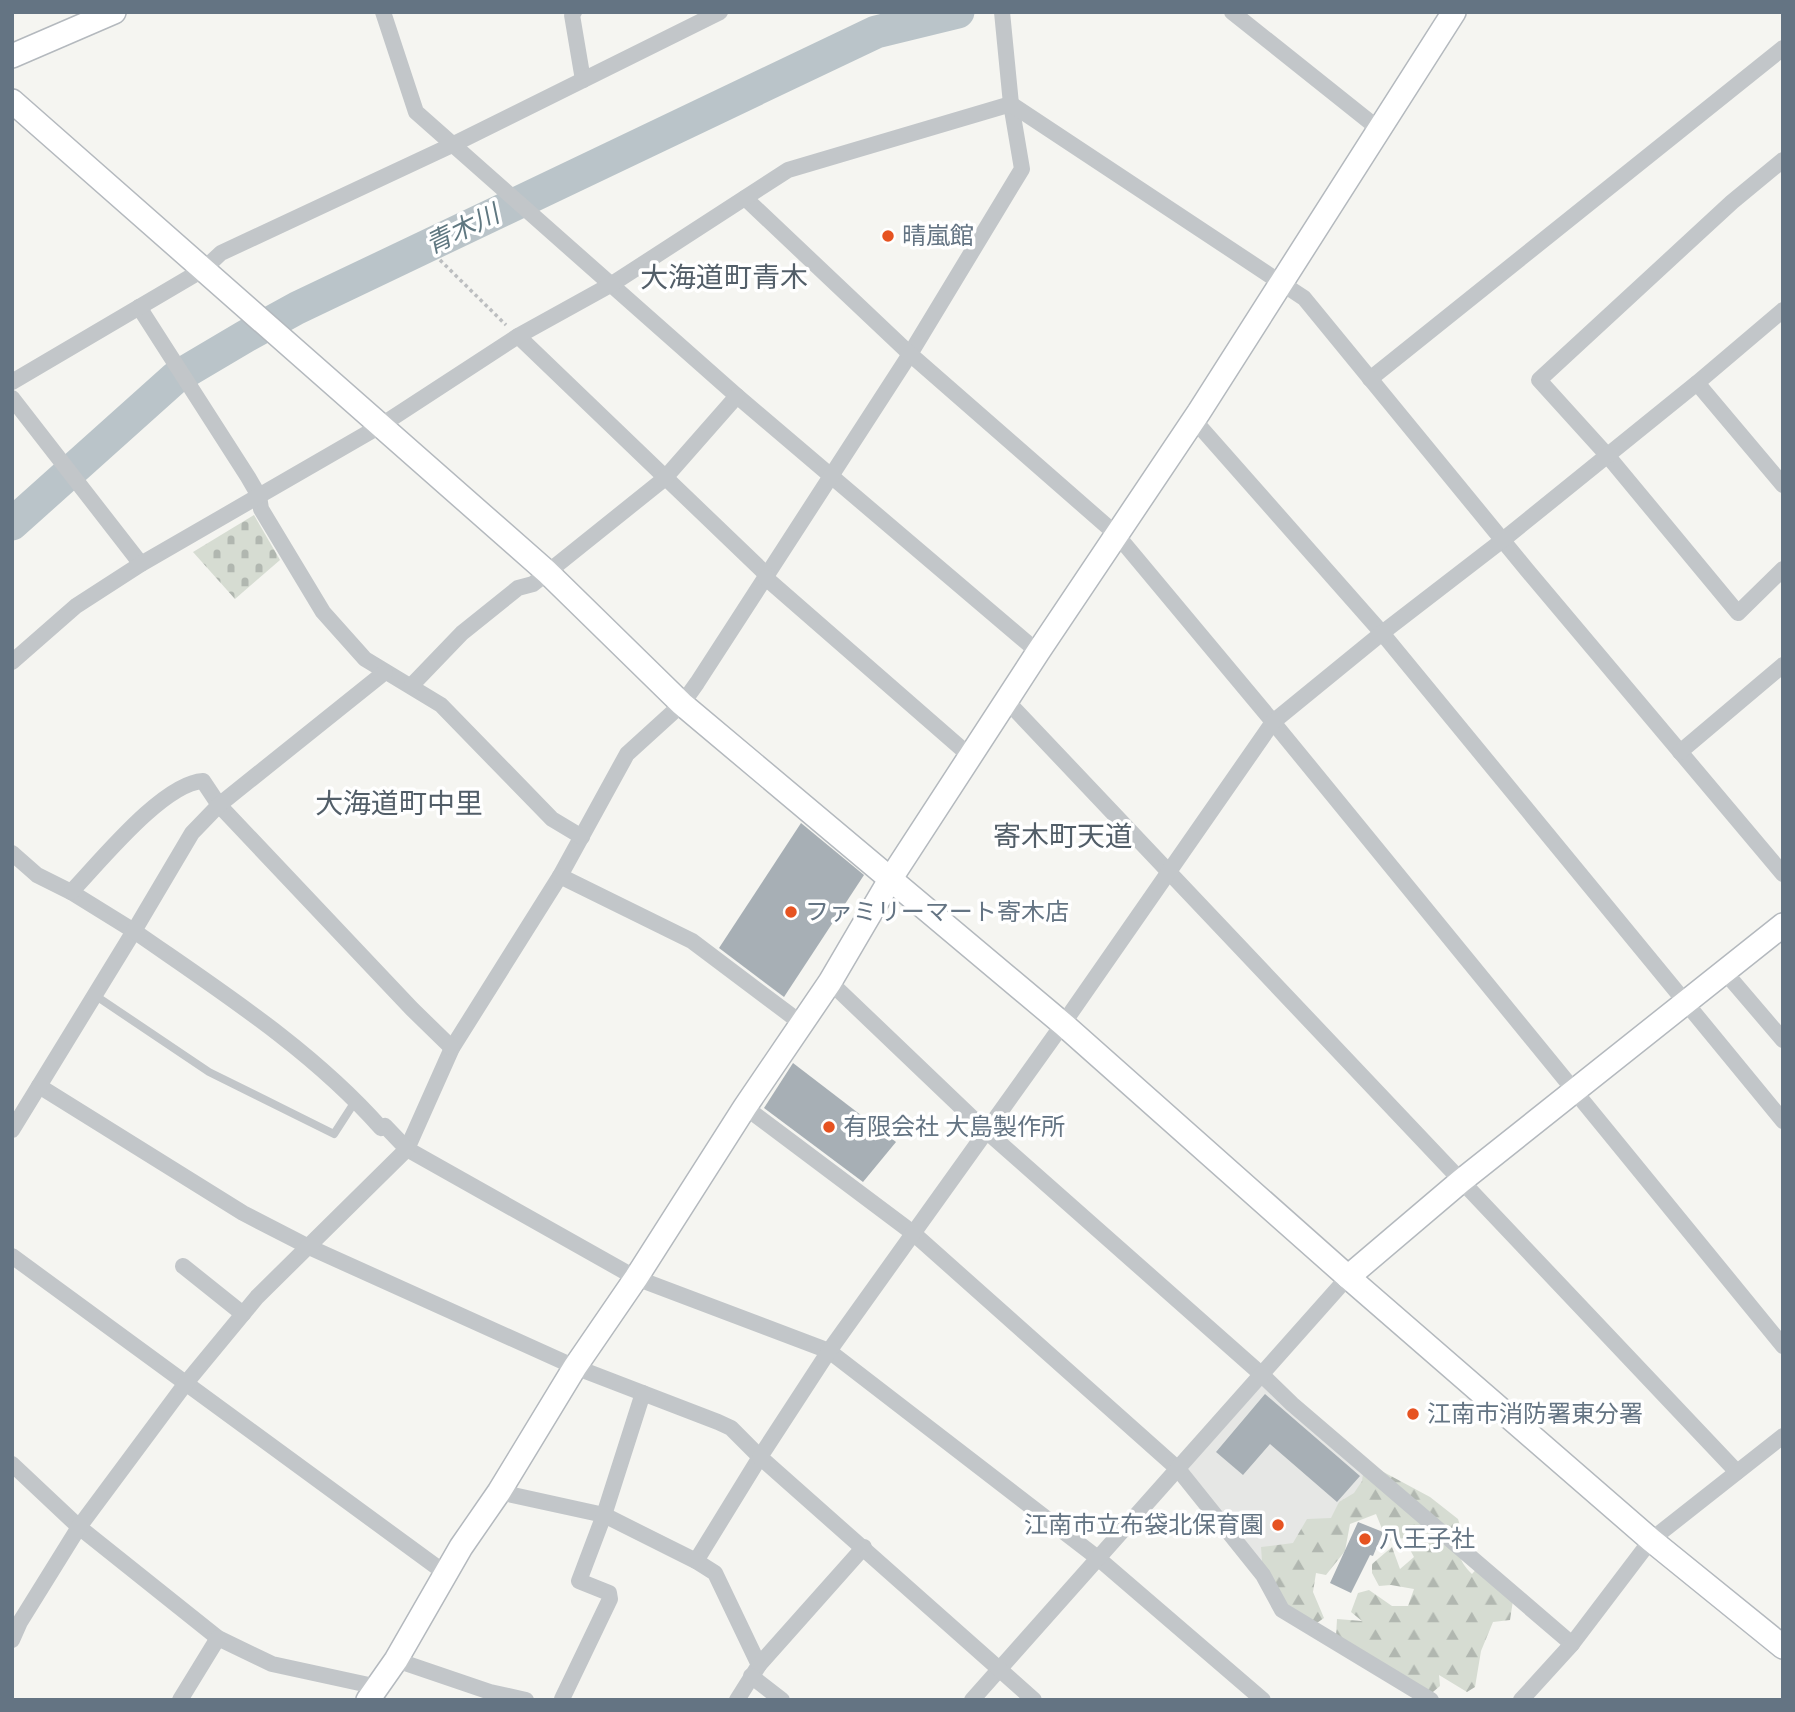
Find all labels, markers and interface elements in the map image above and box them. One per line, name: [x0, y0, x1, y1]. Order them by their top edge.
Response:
water label: 青木川: [420, 197, 506, 260]
place label: 晴嵐館: [902, 222, 974, 250]
marker: 晴嵐館: [880, 228, 896, 244]
district label: 大海道町青木: [640, 261, 808, 294]
district label: 大海道町中里: [315, 787, 483, 820]
district label: 寄木町天道: [993, 820, 1133, 853]
place label: ファミリーマート寄木店: [805, 898, 1069, 926]
marker: ファミリーマート寄木店: [783, 904, 799, 920]
place label: 有限会社 大島製作所: [843, 1113, 1065, 1141]
marker: 有限会社 大島製作所: [821, 1119, 837, 1135]
place label: 江南市消防署東分署: [1427, 1400, 1643, 1428]
marker: 江南市消防署東分署: [1405, 1406, 1421, 1422]
place label: 江南市立布袋北保育園: [1024, 1511, 1264, 1539]
marker: 江南市立布袋北保育園: [1270, 1517, 1286, 1533]
place label: 八王子社: [1379, 1525, 1475, 1553]
marker: 八王子社: [1357, 1531, 1373, 1547]

